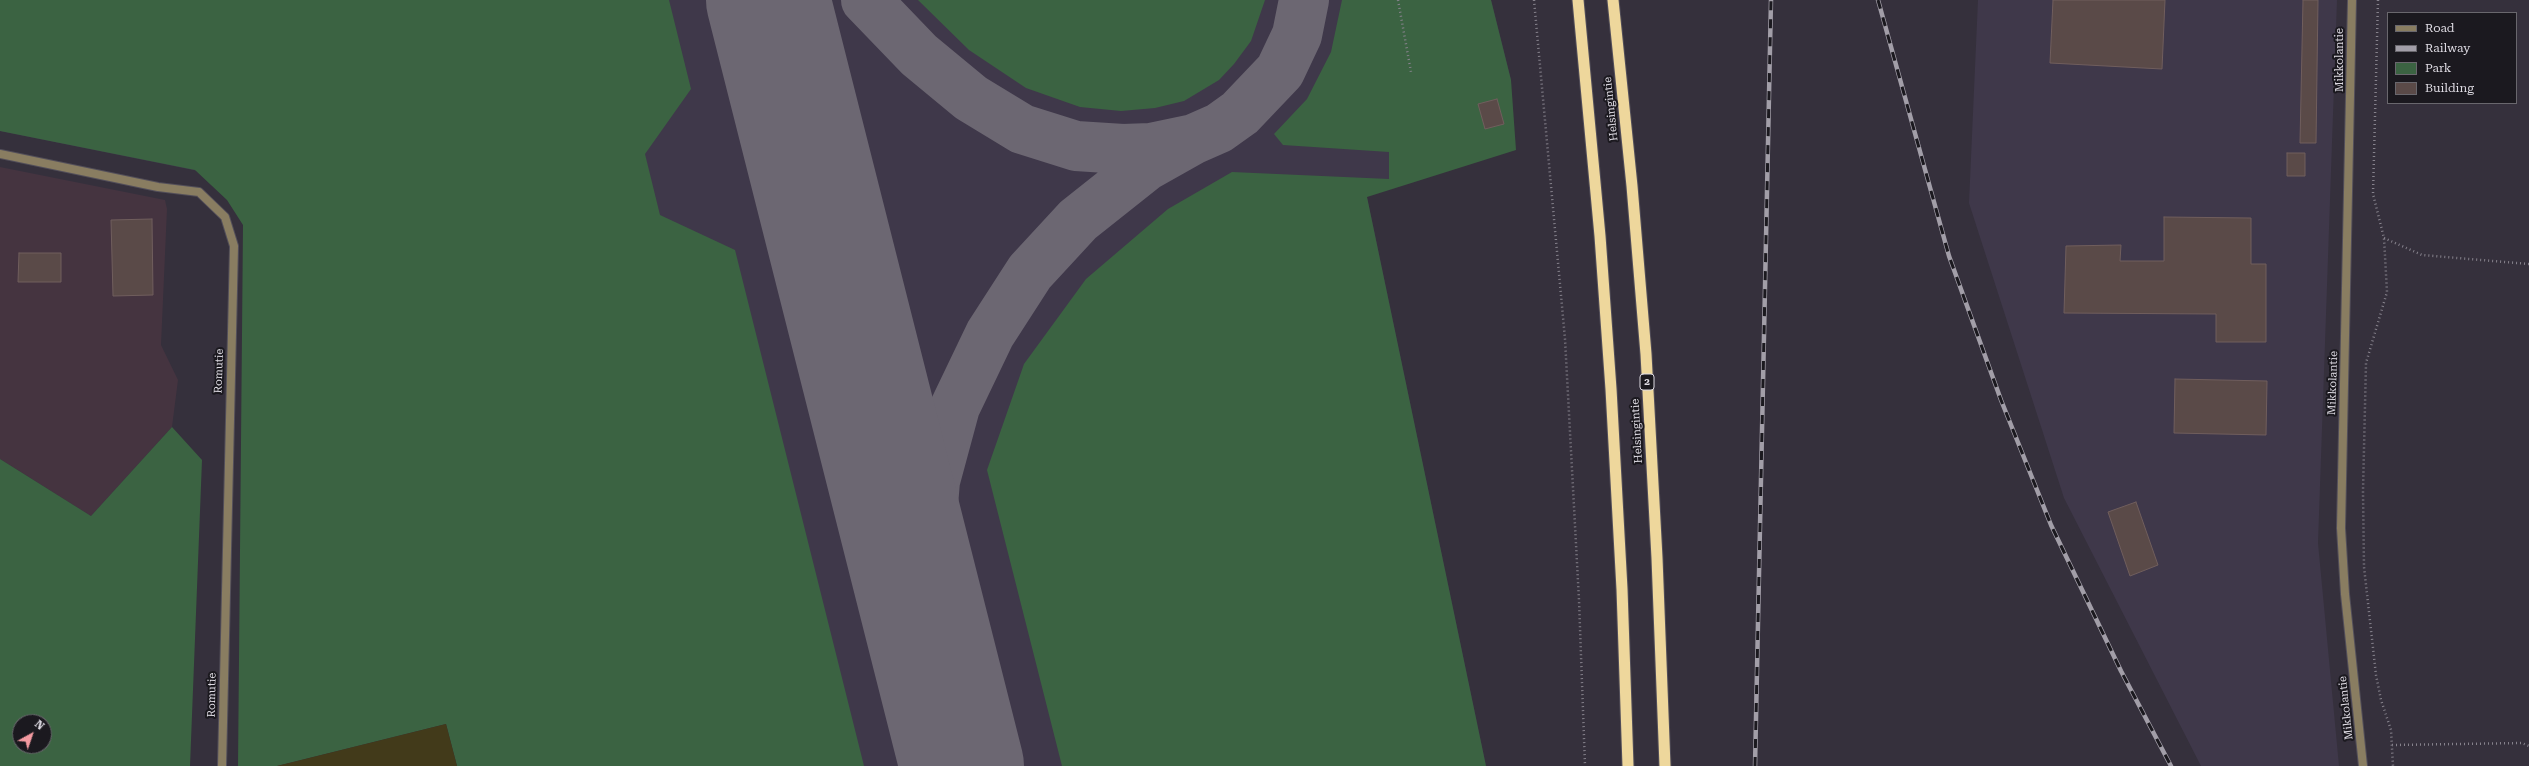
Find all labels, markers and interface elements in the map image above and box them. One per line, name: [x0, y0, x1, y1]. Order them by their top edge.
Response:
legend: [2387, 12, 2517, 104]
text: Road: [2425, 21, 2454, 35]
street label: Mikkolantie: [2333, 28, 2347, 92]
text: Railway: [2425, 41, 2470, 55]
text: Park: [2425, 61, 2451, 75]
street label: Helsingintie: [1601, 76, 1621, 142]
text: Building: [2425, 81, 2474, 95]
street label: Romutie: [212, 348, 226, 394]
street label: Mikkolantie: [2325, 351, 2341, 415]
road number: 2: [1640, 374, 1654, 390]
street label: Helsingintie: [1629, 398, 1645, 464]
street label: Romutie: [205, 673, 219, 717]
street label: Mikkolantie: [2336, 675, 2356, 741]
north arrow: [12, 714, 52, 754]
text: N: [32, 717, 47, 733]

